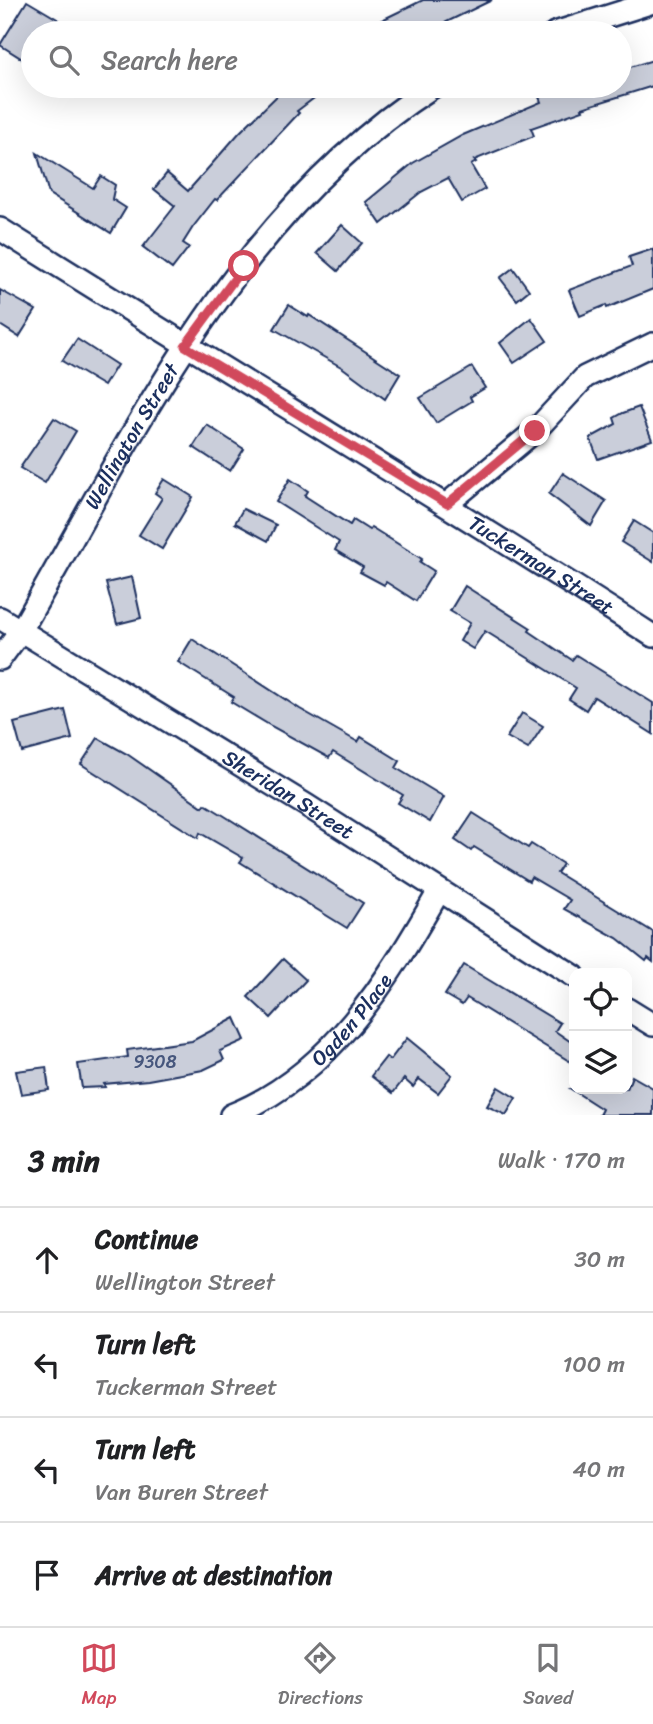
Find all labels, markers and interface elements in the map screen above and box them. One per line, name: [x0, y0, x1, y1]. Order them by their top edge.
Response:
search box: [21, 21, 632, 98]
text: Search here: [101, 37, 238, 83]
icon: search: [45, 41, 83, 79]
route start: [228, 250, 259, 281]
street label: Wellington Street: [74, 354, 191, 517]
route end: [519, 415, 550, 446]
street label: Tuckerman Street: [461, 505, 622, 626]
street label: Sheridan Street: [215, 739, 362, 850]
street label: Ogden Place: [302, 965, 403, 1076]
map controls: [569, 968, 632, 1094]
button: locate: [569, 968, 632, 1031]
button: layers: [569, 1031, 632, 1094]
house number: 9308: [133, 1046, 177, 1078]
text: 3 min: [28, 1134, 100, 1188]
text: Walk · 170 m: [498, 1140, 625, 1181]
text: Continue: [95, 1216, 198, 1262]
text: 30 m: [574, 1239, 625, 1280]
icon: ahead: [28, 1241, 66, 1279]
text: Wellington Street: [95, 1262, 275, 1303]
text: Turn left: [95, 1321, 195, 1367]
text: 100 m: [562, 1344, 625, 1385]
icon: left: [28, 1346, 66, 1384]
text: Tuckerman Street: [95, 1367, 277, 1408]
text: Turn left: [95, 1426, 195, 1472]
text: 40 m: [572, 1449, 625, 1490]
icon: left: [28, 1451, 66, 1489]
text: Van Buren Street: [95, 1472, 268, 1513]
text: Arrive at destination: [95, 1552, 332, 1598]
icon: arrive: [28, 1556, 66, 1594]
tab: Map: [80, 1639, 118, 1714]
tab: Directions: [278, 1639, 363, 1714]
tab: Saved: [523, 1639, 573, 1714]

